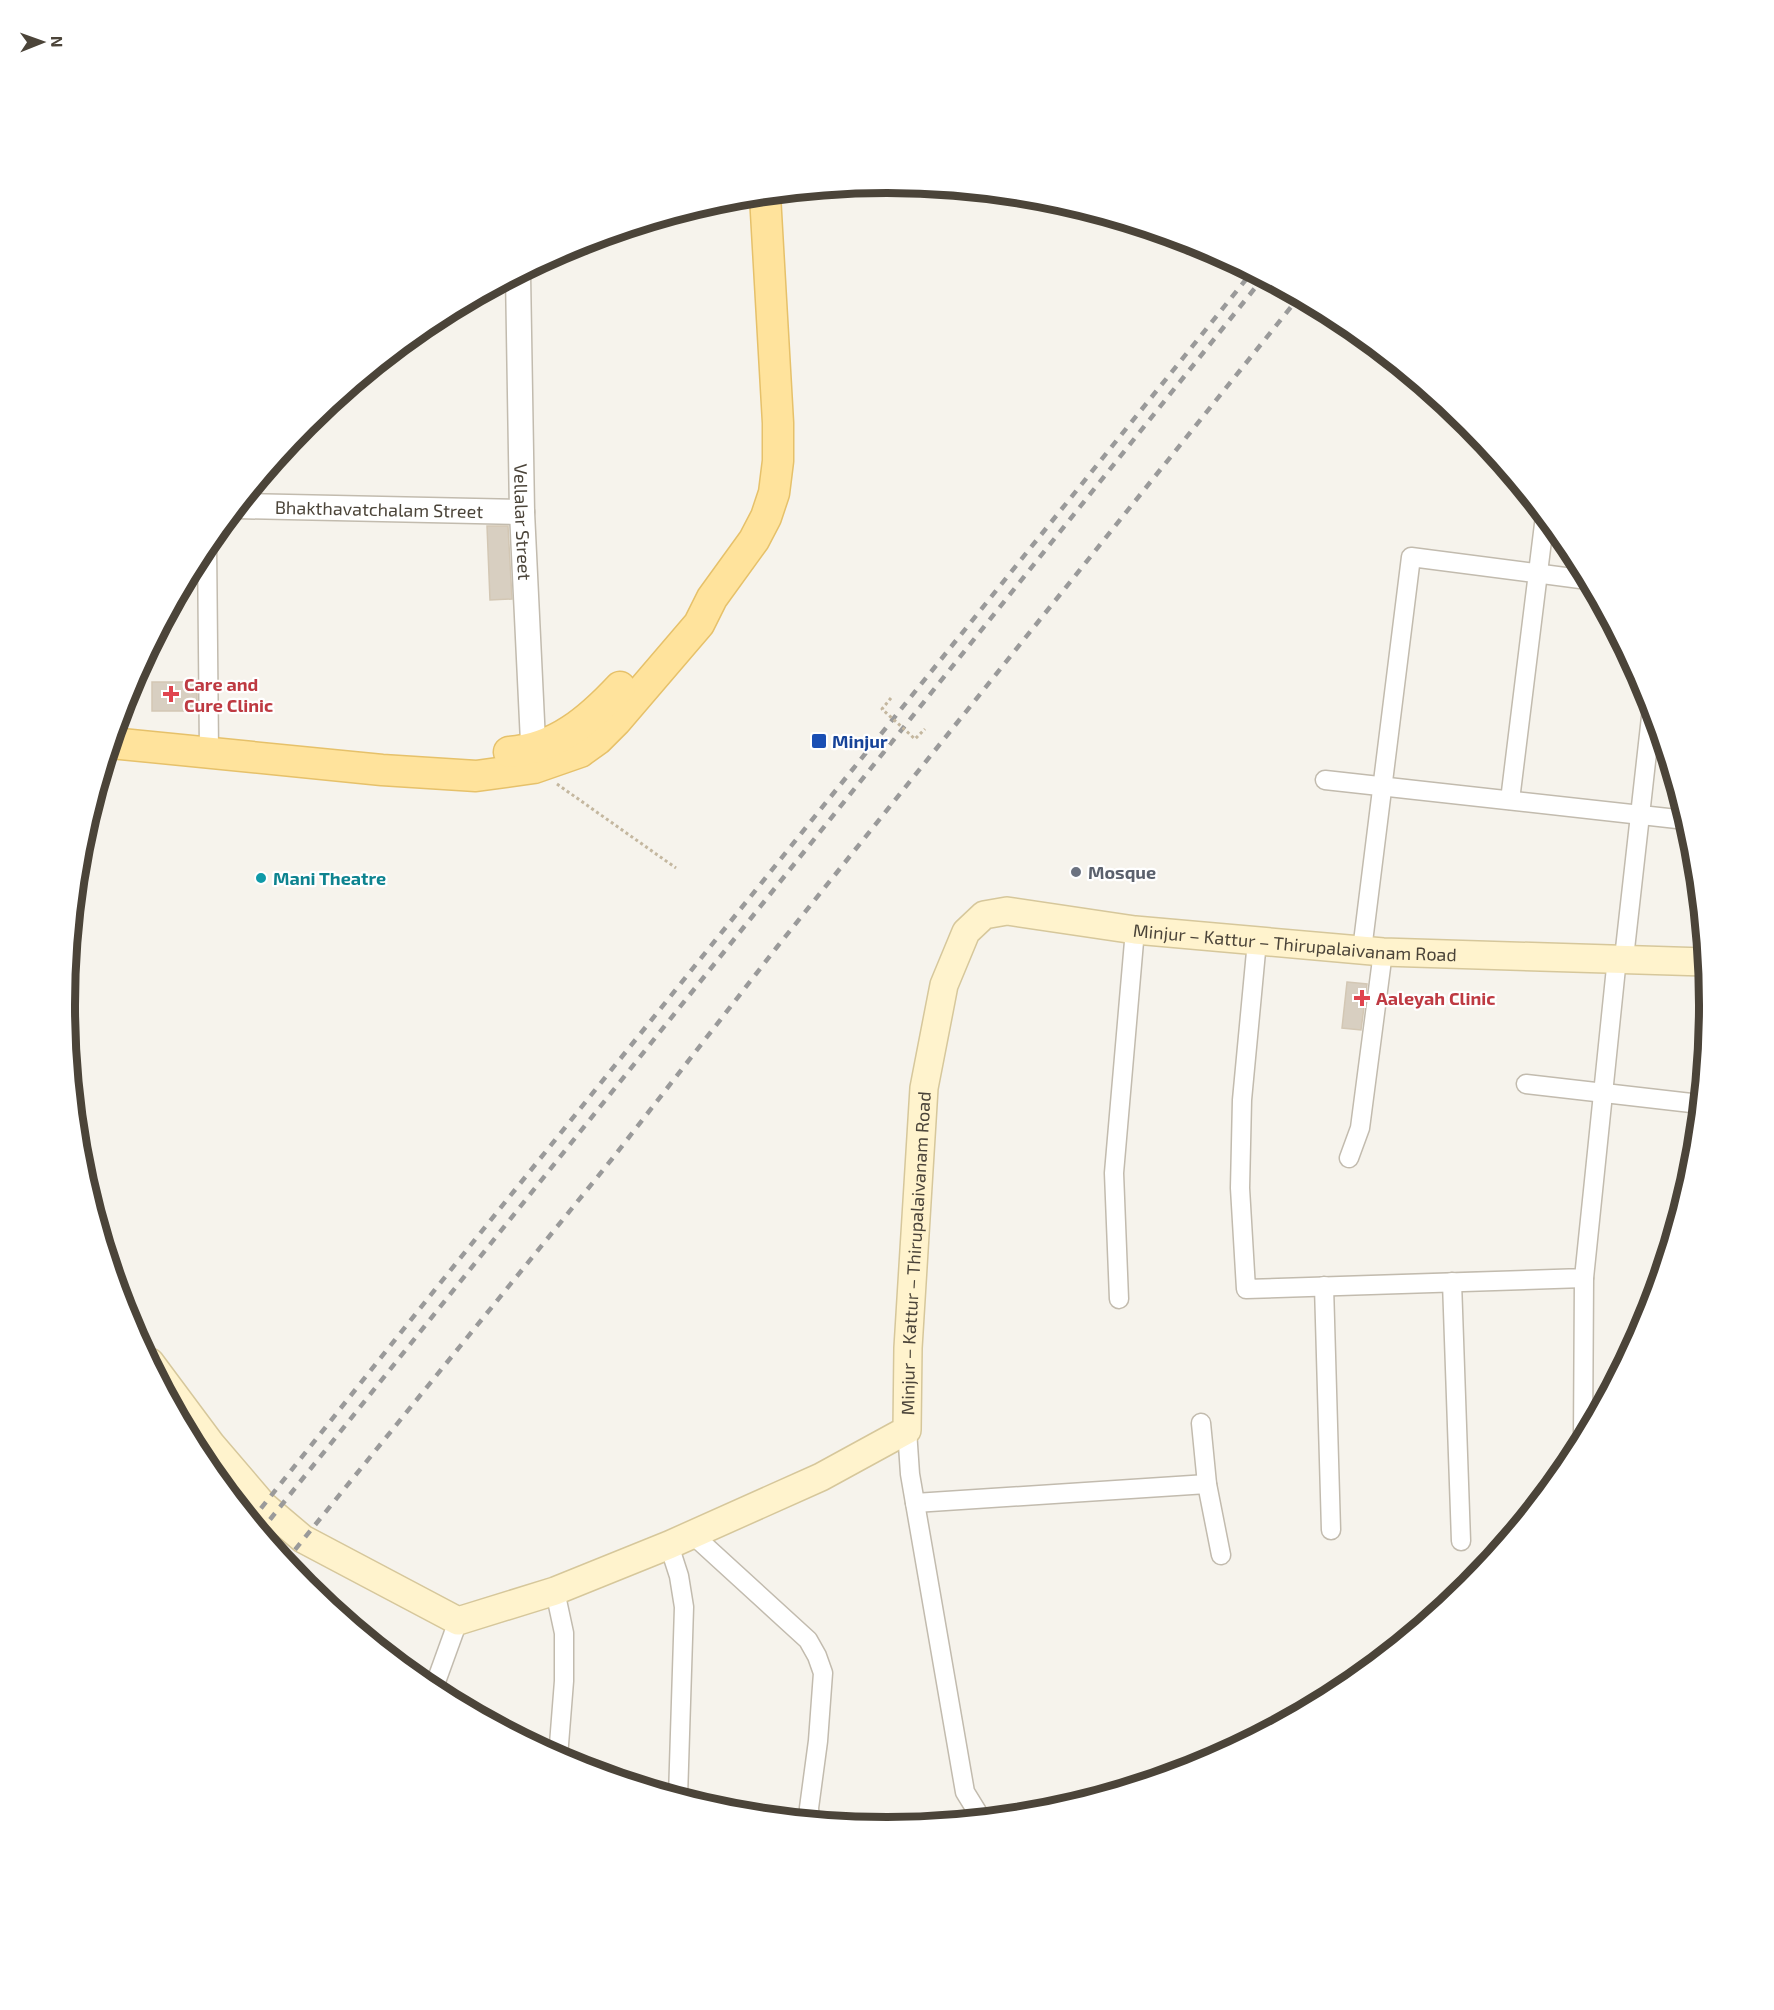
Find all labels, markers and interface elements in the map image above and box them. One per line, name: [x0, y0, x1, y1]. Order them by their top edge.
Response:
north arrow: [12, 12, 72, 72]
text: N: [48, 36, 67, 48]
street label: Vellalar Street: [510, 463, 536, 581]
street label: Bhakthavatchalam Street: [275, 496, 484, 522]
place label: Care and Cure Clinic: [184, 673, 273, 716]
marker: Care and Cure Clinic: [162, 685, 180, 703]
place label: Minjur: [832, 730, 888, 752]
marker: Minjur: [810, 732, 828, 750]
place label: Mosque: [1088, 861, 1156, 883]
marker: Mosque: [1069, 865, 1083, 879]
place label: Mani Theatre: [273, 867, 386, 889]
marker: Mani Theatre: [254, 871, 268, 885]
street label: Minjur – Kattur – Thirupalaivanam Road: [1132, 919, 1457, 965]
place label: Aaleyah Clinic: [1376, 987, 1495, 1009]
marker: Aaleyah Clinic: [1353, 989, 1371, 1007]
street label: Minjur – Kattur – Thirupalaivanam Road: [896, 1091, 935, 1416]

